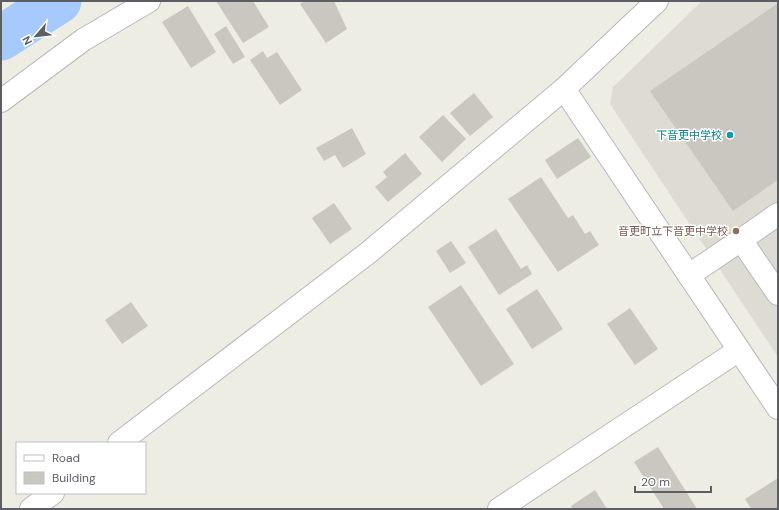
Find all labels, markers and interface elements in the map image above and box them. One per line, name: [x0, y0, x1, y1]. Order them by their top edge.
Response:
north arrow: [16, 16, 56, 56]
text: N: [19, 34, 35, 48]
place label: 下音更中学校: [656, 128, 722, 142]
marker: 下音更中学校: [725, 130, 735, 140]
place label: 音更町立下音更中学校: [618, 224, 728, 238]
marker: 音更町立下音更中学校: [731, 226, 741, 236]
legend: [16, 442, 146, 494]
text: Road: [52, 450, 80, 466]
scale bar: [635, 468, 711, 494]
text: Building: [52, 470, 96, 486]
text: 20 m: [641, 474, 670, 490]

